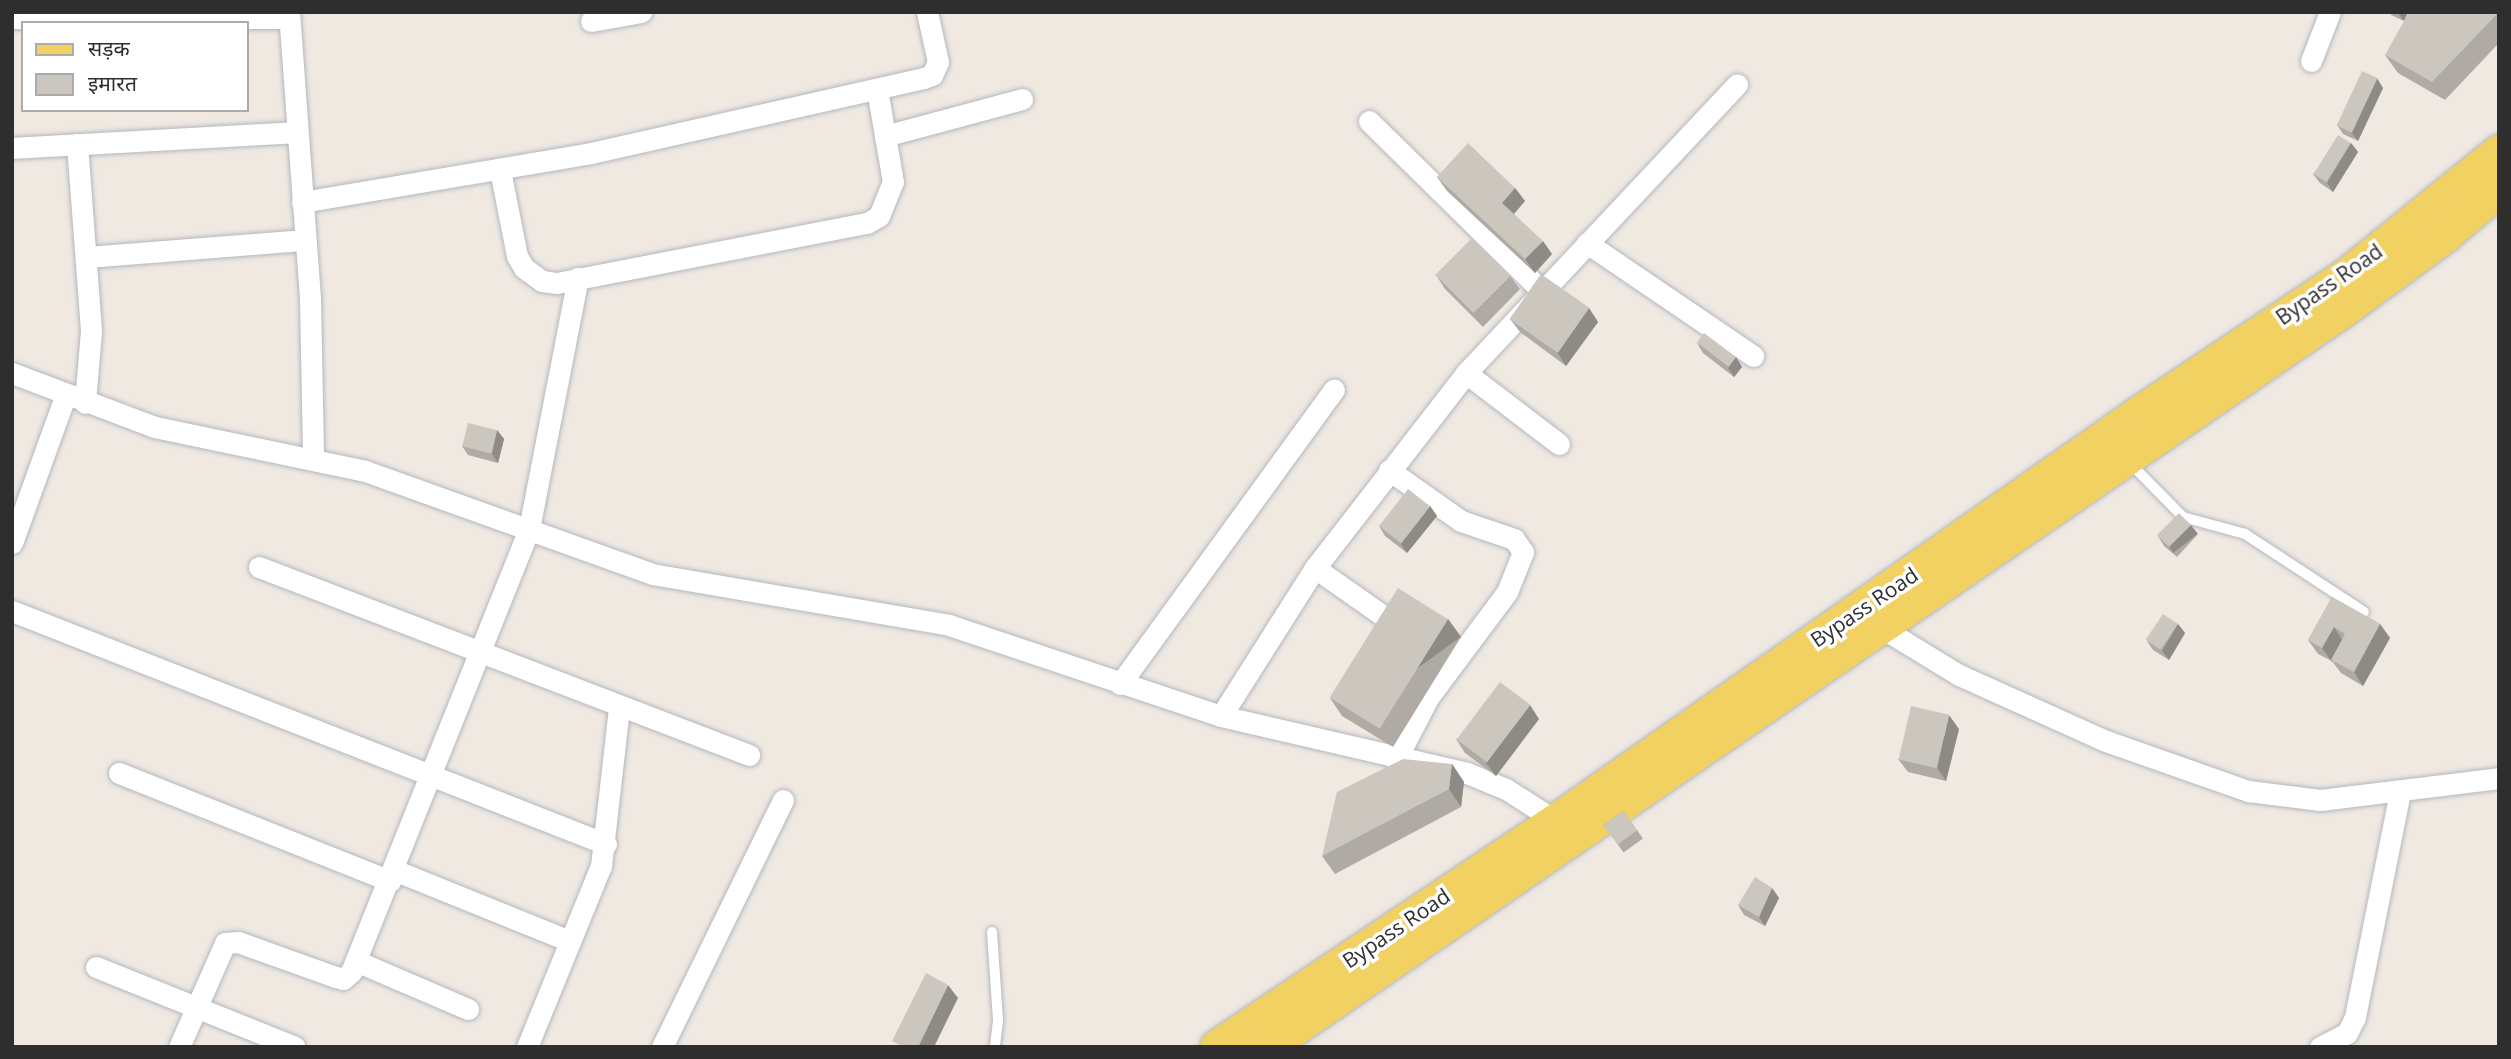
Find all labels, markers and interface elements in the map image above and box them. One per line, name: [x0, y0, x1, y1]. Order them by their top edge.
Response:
legend: [21, 21, 248, 112]
text: सड़क: [88, 34, 130, 62]
text: इमारत: [88, 69, 137, 97]
street label: Bypass Road: [2271, 238, 2387, 330]
street label: Bypass Road: [1805, 562, 1923, 652]
street label: Bypass Road: [1337, 883, 1455, 973]

